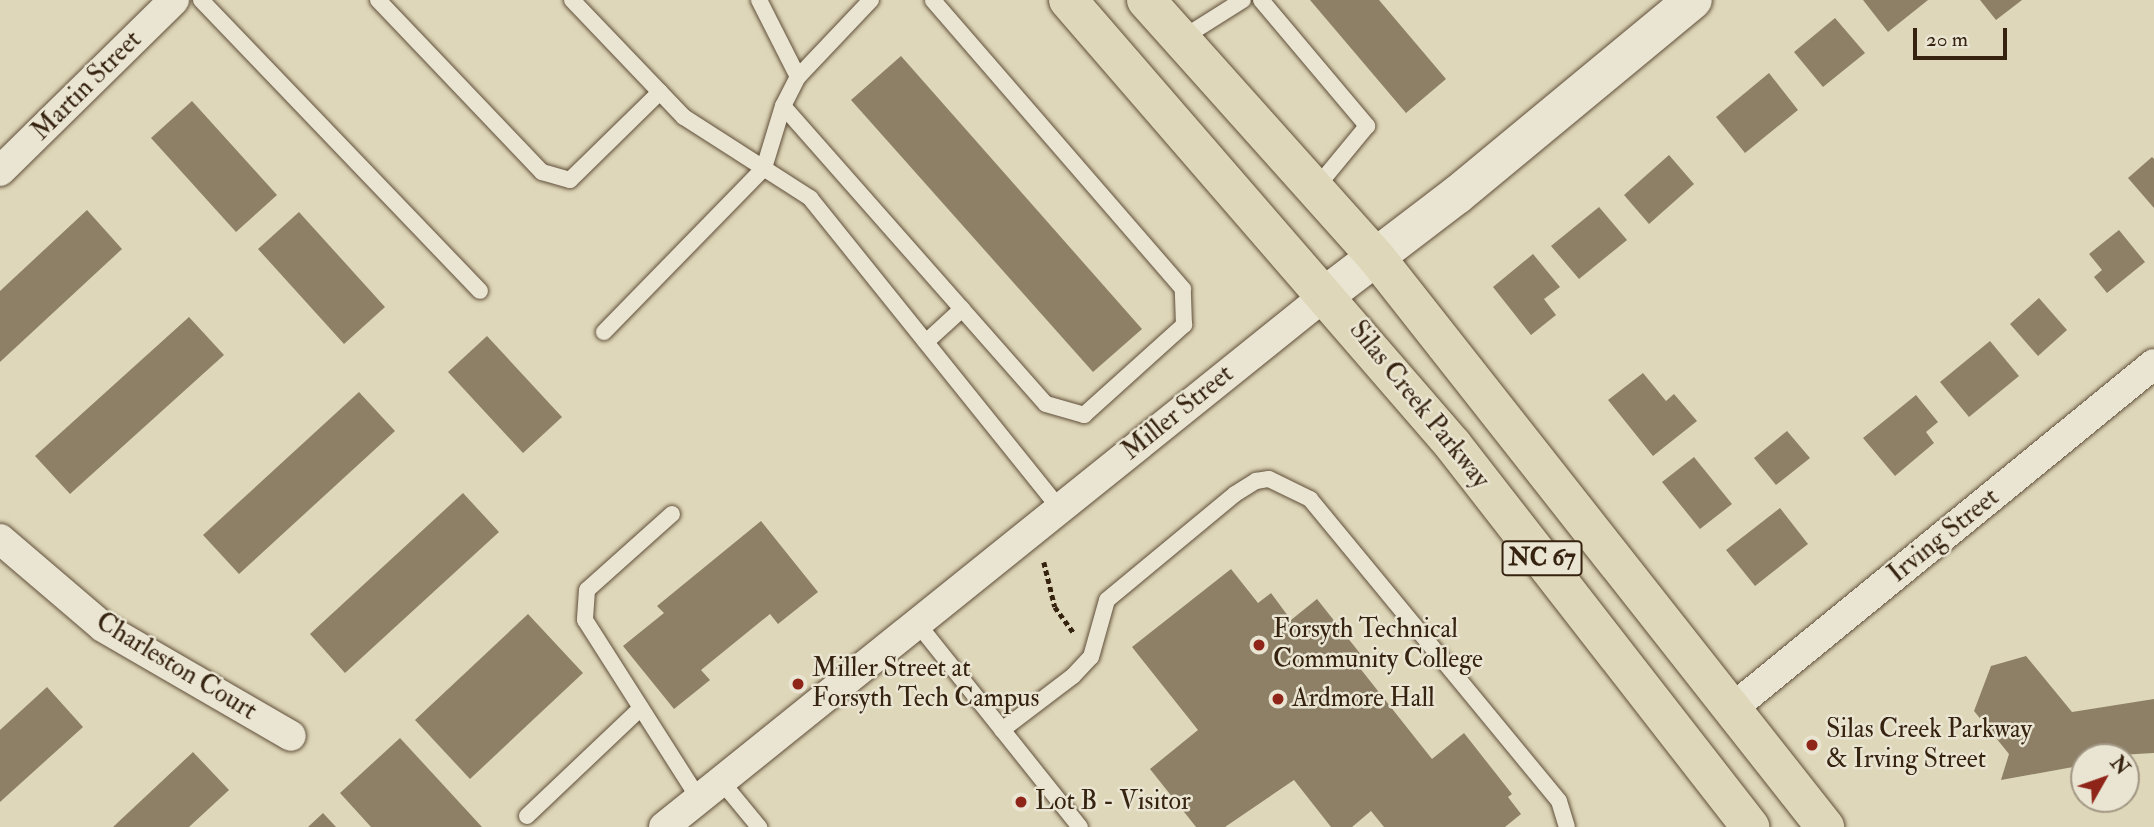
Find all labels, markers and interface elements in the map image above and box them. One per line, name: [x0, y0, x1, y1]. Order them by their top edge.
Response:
scale bar: [1916, 14, 2010, 58]
street label: Martin Street: [26, 25, 148, 147]
text: 20 m: [1926, 26, 1968, 53]
street label: Silas Creek Parkway: [1342, 315, 1496, 495]
street label: Miller Street: [1116, 359, 1240, 467]
street label: Irving Street: [1883, 482, 2005, 590]
road number: NC 67: [1500, 538, 1584, 578]
street label: Charleston Court: [90, 607, 262, 727]
place label: Forsyth Technical Community College: [1273, 614, 1483, 676]
marker: Forsyth Technical Community College: [1251, 637, 1267, 653]
place label: Miller Street at Forsyth Tech Campus: [812, 653, 1039, 714]
marker: Miller Street at Forsyth Tech Campus: [790, 676, 806, 692]
place label: Ardmore Hall: [1292, 683, 1435, 715]
marker: Ardmore Hall: [1270, 691, 1286, 707]
place label: Silas Creek Parkway & Irving Street: [1826, 714, 2032, 776]
marker: Silas Creek Parkway & Irving Street: [1804, 737, 1820, 753]
north arrow: [2070, 743, 2140, 813]
text: N: [2105, 752, 2134, 780]
place label: Lot B - Visitor: [1035, 786, 1191, 818]
marker: Lot B - Visitor: [1013, 794, 1029, 810]

